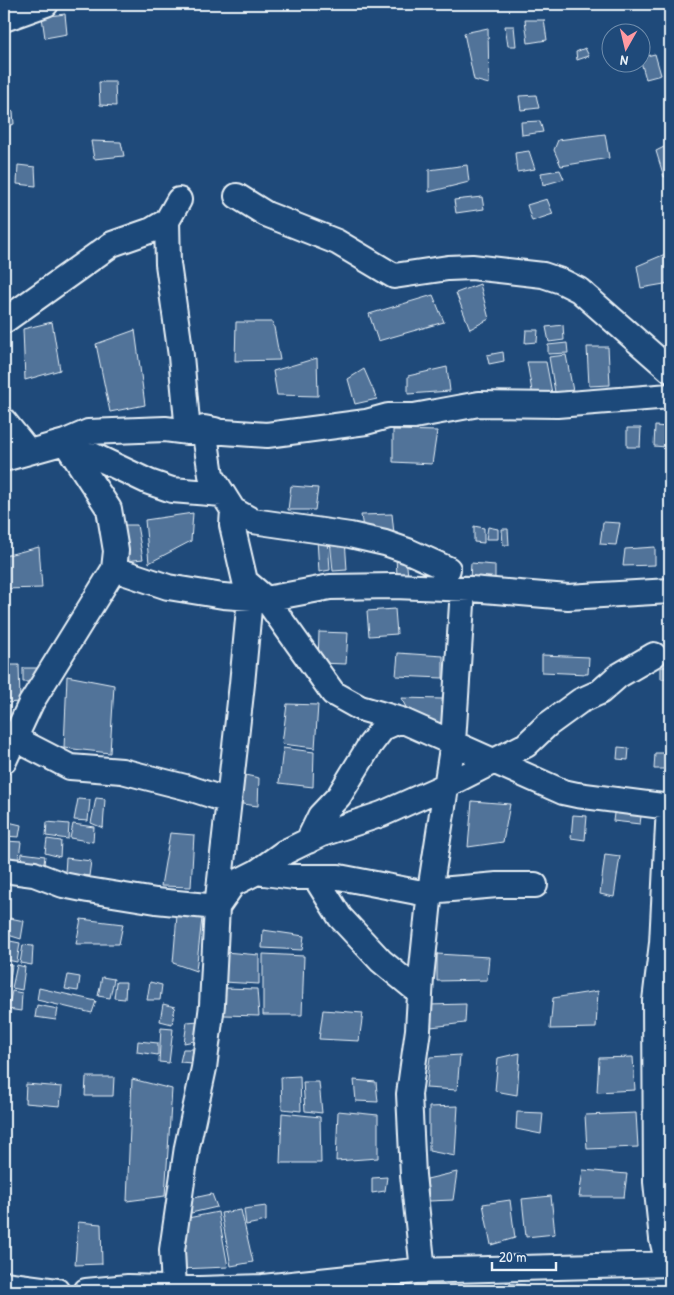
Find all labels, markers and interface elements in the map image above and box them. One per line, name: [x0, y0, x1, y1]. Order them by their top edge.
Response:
north arrow: [602, 22, 652, 72]
text: N: [619, 51, 629, 71]
scale bar: [492, 1240, 555, 1272]
text: 20 m: [499, 1246, 526, 1267]

